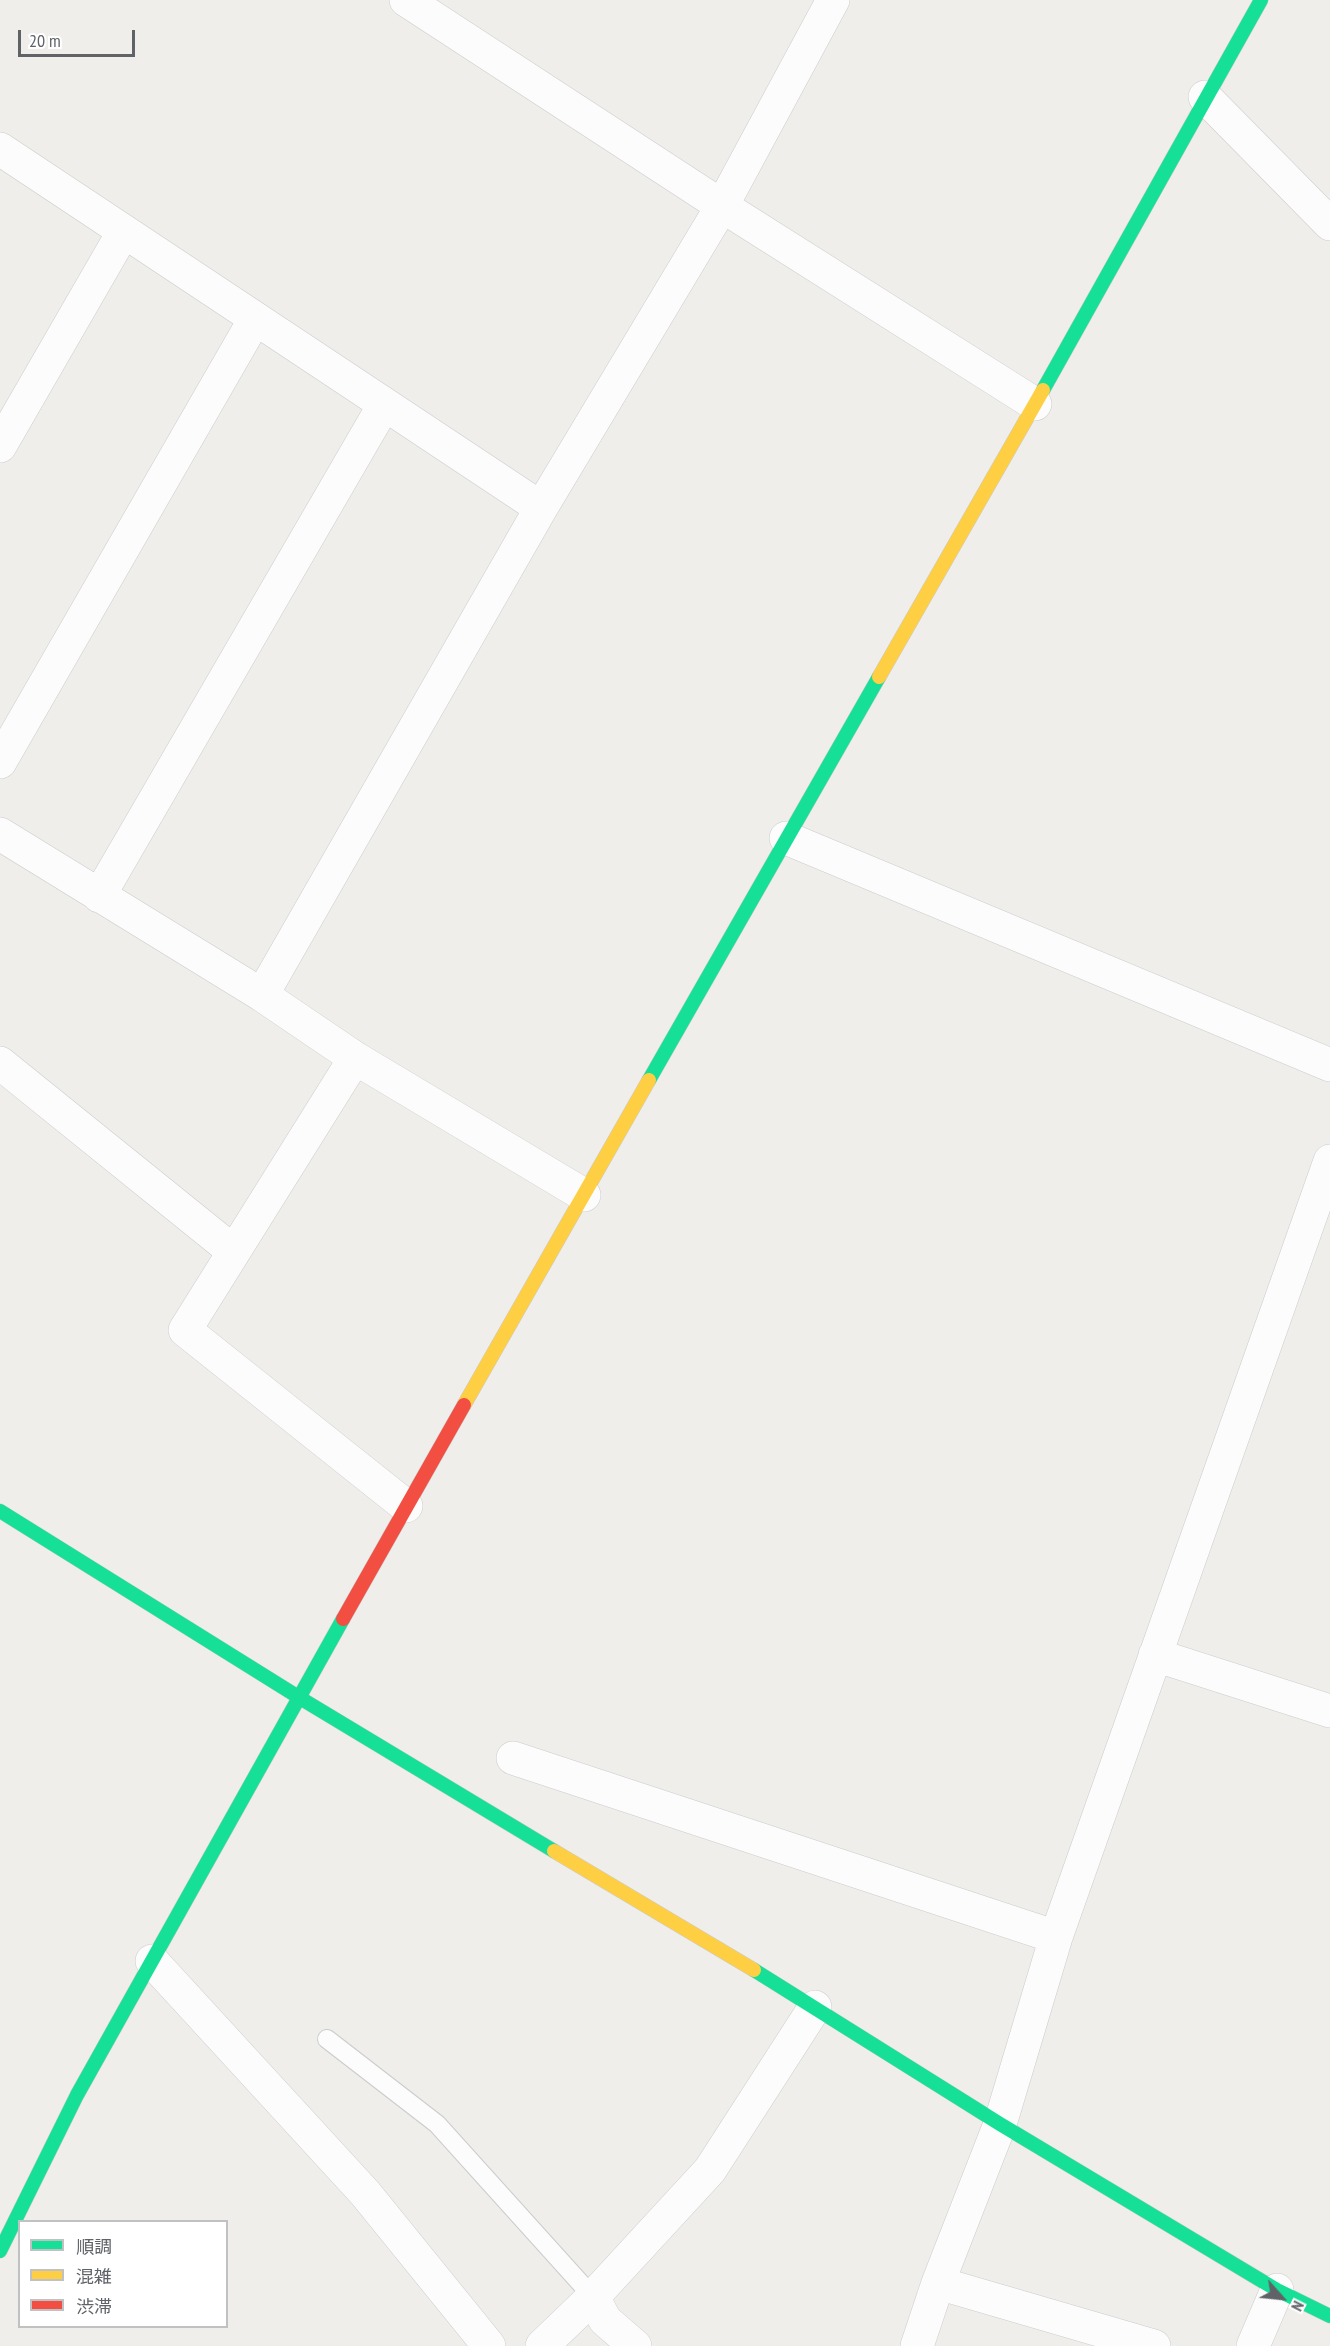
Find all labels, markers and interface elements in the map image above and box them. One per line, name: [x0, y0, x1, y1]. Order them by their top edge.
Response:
scale bar: [21, 18, 138, 56]
text: 20 m: [29, 29, 61, 52]
legend: [18, 2220, 228, 2328]
text: 順調: [76, 2235, 112, 2258]
text: 混雑: [76, 2265, 112, 2288]
north arrow: [1252, 2268, 1312, 2328]
text: 渋滞: [76, 2295, 112, 2318]
text: N: [1287, 2298, 1309, 2315]

